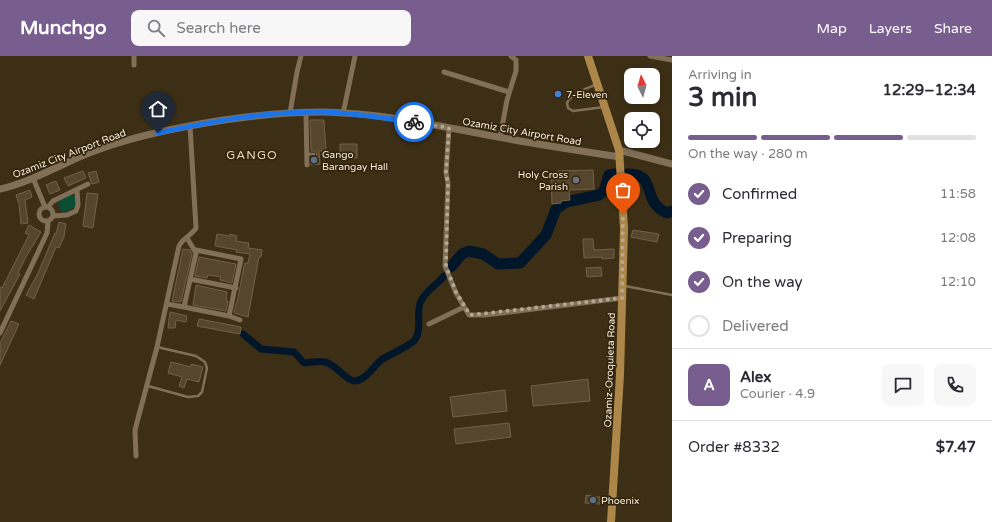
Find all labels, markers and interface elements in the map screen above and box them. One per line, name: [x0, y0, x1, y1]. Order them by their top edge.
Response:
search box: [131, 10, 411, 46]
text: Munchgo: [20, 17, 107, 39]
icon: search: [145, 17, 167, 39]
text: Search here: [177, 19, 261, 37]
text: Map: [817, 20, 847, 37]
text: Layers: [869, 20, 912, 37]
text: Share: [934, 20, 972, 37]
text: Arriving in: [688, 67, 752, 83]
north arrow: [624, 68, 660, 104]
map controls: [624, 68, 660, 148]
text: 12:29–12:34: [883, 81, 976, 99]
text: 3 min: [688, 82, 757, 113]
marker: 7-Eleven: [553, 89, 563, 99]
place label: 7-Eleven: [566, 89, 608, 101]
pin: [141, 92, 175, 133]
icon: home: [147, 98, 169, 120]
courier: [394, 102, 434, 142]
icon: bike: [403, 111, 425, 133]
button: locate: [624, 112, 660, 148]
street label: Ozamiz City Airport Road: [461, 116, 582, 148]
street label: Ozamiz City Airport Road: [11, 127, 128, 181]
text: On the way · 280 m: [688, 146, 808, 162]
district label: GANGO: [226, 148, 278, 162]
place label: Gango Barangay Hall: [322, 149, 388, 173]
marker: Gango Barangay Hall: [309, 155, 319, 165]
place label: Holy Cross Parish: [518, 169, 568, 193]
pin: [606, 173, 640, 214]
marker: Holy Cross Parish: [571, 175, 581, 185]
icon: bag: [612, 179, 634, 201]
icon: check: [688, 183, 710, 205]
text: Confirmed: [722, 185, 797, 203]
text: 11:58: [940, 186, 976, 202]
icon: check: [688, 227, 710, 249]
text: Preparing: [722, 229, 792, 247]
text: 12:08: [940, 230, 976, 246]
icon: check: [688, 271, 710, 293]
text: On the way: [722, 273, 802, 291]
text: 12:10: [940, 274, 976, 290]
street label: Ozamiz-Oroquieta Road: [602, 312, 618, 428]
text: Delivered: [722, 317, 789, 335]
button: chat: [882, 364, 924, 406]
button: phone: [934, 364, 976, 406]
text: Alex: [740, 368, 771, 386]
text: A: [703, 376, 715, 394]
text: Courier · 4.9: [740, 386, 815, 402]
text: Order #8332: [688, 438, 780, 456]
text: $7.47: [936, 438, 976, 456]
marker: Phoenix: [588, 495, 598, 505]
place label: Phoenix: [601, 495, 639, 507]

